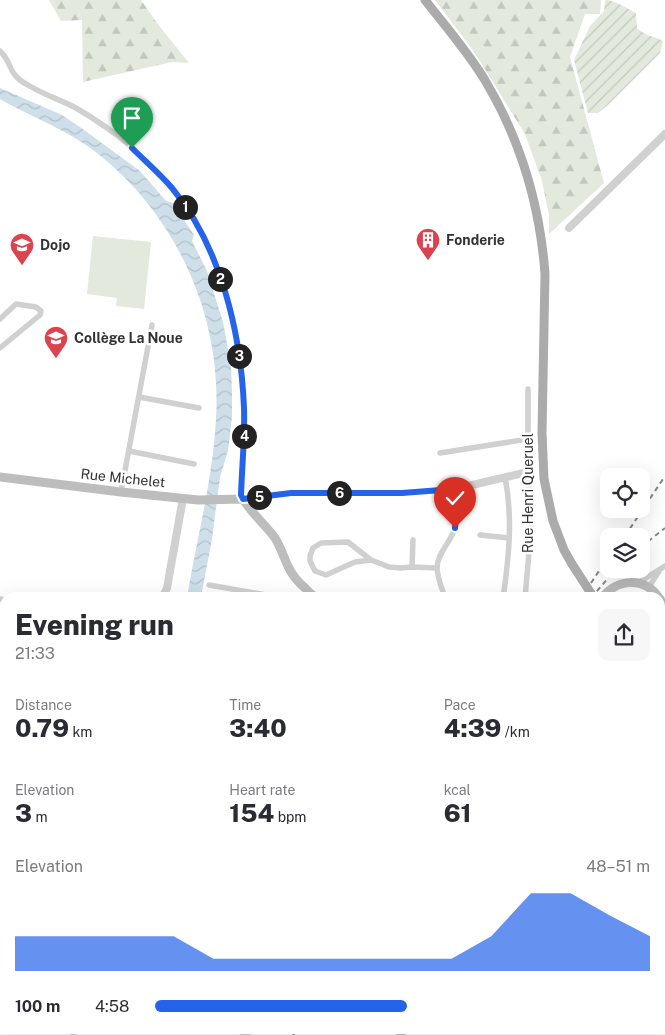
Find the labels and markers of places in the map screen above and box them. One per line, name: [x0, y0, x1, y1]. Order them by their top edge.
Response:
pin: [111, 97, 153, 148]
pin: 1: [172, 194, 198, 220]
building icon: Fonderie: [415, 227, 441, 261]
school or university icon: Dojo: [9, 232, 35, 266]
place label: Fonderie: [446, 232, 505, 248]
place label: Dojo: [40, 237, 70, 253]
pin: 2: [208, 266, 232, 292]
school or university icon: Collège La Noue: [43, 325, 69, 359]
place label: Collège La Noue: [74, 330, 183, 346]
pin: 3: [226, 344, 252, 368]
pin: 4: [232, 424, 256, 448]
pin: [434, 477, 476, 528]
pin: 6: [326, 480, 352, 506]
pin: 5: [246, 484, 272, 510]

